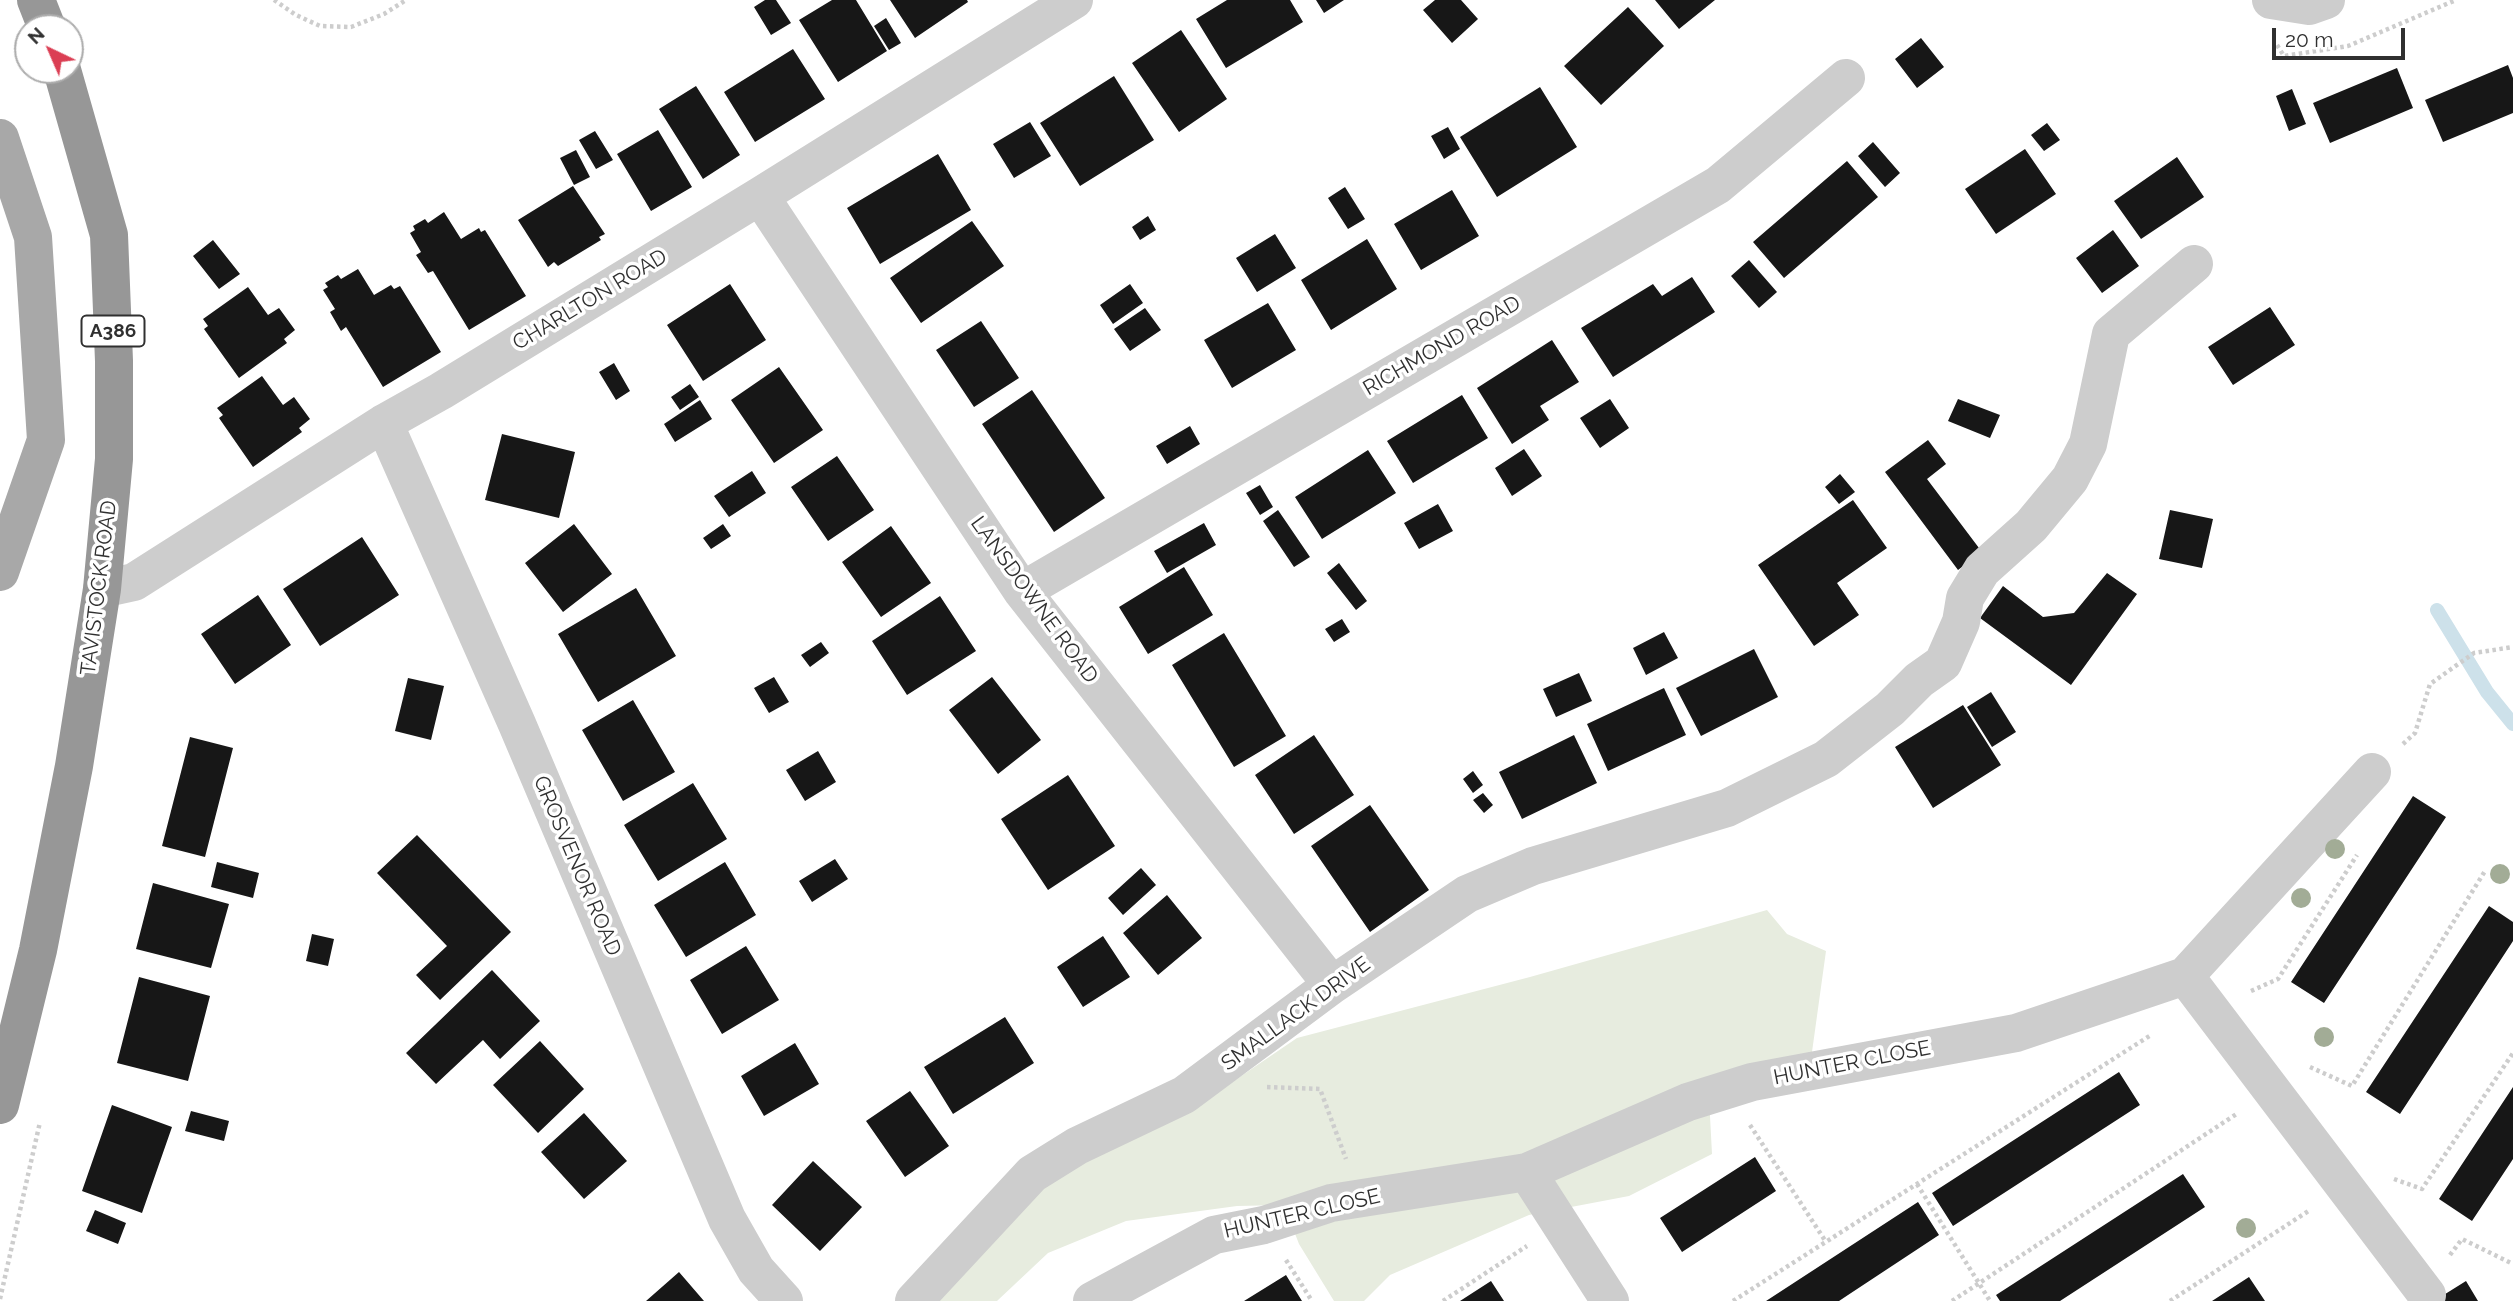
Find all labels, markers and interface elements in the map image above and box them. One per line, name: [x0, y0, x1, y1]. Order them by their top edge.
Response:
north arrow: [14, 14, 84, 84]
scale bar: [2275, 14, 2408, 58]
text: N: [23, 22, 49, 48]
text: 20 m: [2285, 27, 2333, 52]
street label: CHARLTON ROAD: [508, 244, 672, 356]
street label: RICHMOND ROAD: [1359, 291, 1525, 401]
road number: A386: [82, 316, 144, 346]
street label: TAVISTOCK ROAD: [76, 499, 122, 677]
street label: LANSDOWNE ROAD: [965, 512, 1103, 688]
street label: GROSVENOR ROAD: [528, 772, 626, 960]
street label: SMALLACK DRIVE: [1217, 952, 1375, 1076]
street label: HUNTER CLOSE: [1771, 1035, 1933, 1091]
street label: HUNTER CLOSE: [1221, 1184, 1383, 1244]

